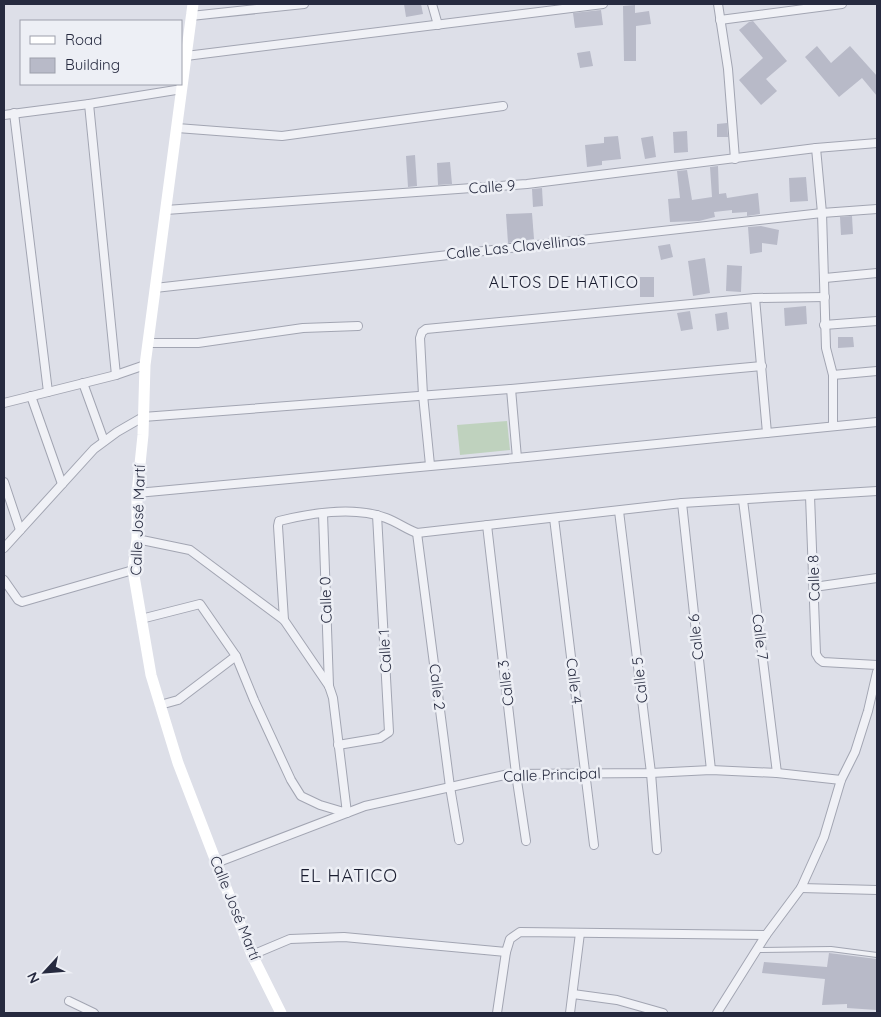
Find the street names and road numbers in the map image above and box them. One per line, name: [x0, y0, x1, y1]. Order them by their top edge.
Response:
street label: Calle 9: [468, 175, 516, 198]
street label: Calle Las Clavellinas: [445, 230, 586, 263]
street label: Calle José Martí: [126, 463, 149, 576]
street label: Calle 8: [803, 555, 824, 601]
street label: Calle 0: [315, 576, 336, 624]
street label: Calle 6: [684, 613, 707, 661]
street label: Calle 7: [748, 613, 773, 661]
street label: Calle 1: [374, 629, 395, 673]
street label: Calle 5: [627, 656, 652, 704]
street label: Calle 4: [562, 657, 587, 705]
street label: Calle 3: [493, 659, 518, 707]
street label: Calle 2: [425, 663, 450, 711]
street label: Calle Principal: [503, 763, 601, 786]
street label: Calle José Martí: [206, 853, 265, 964]

